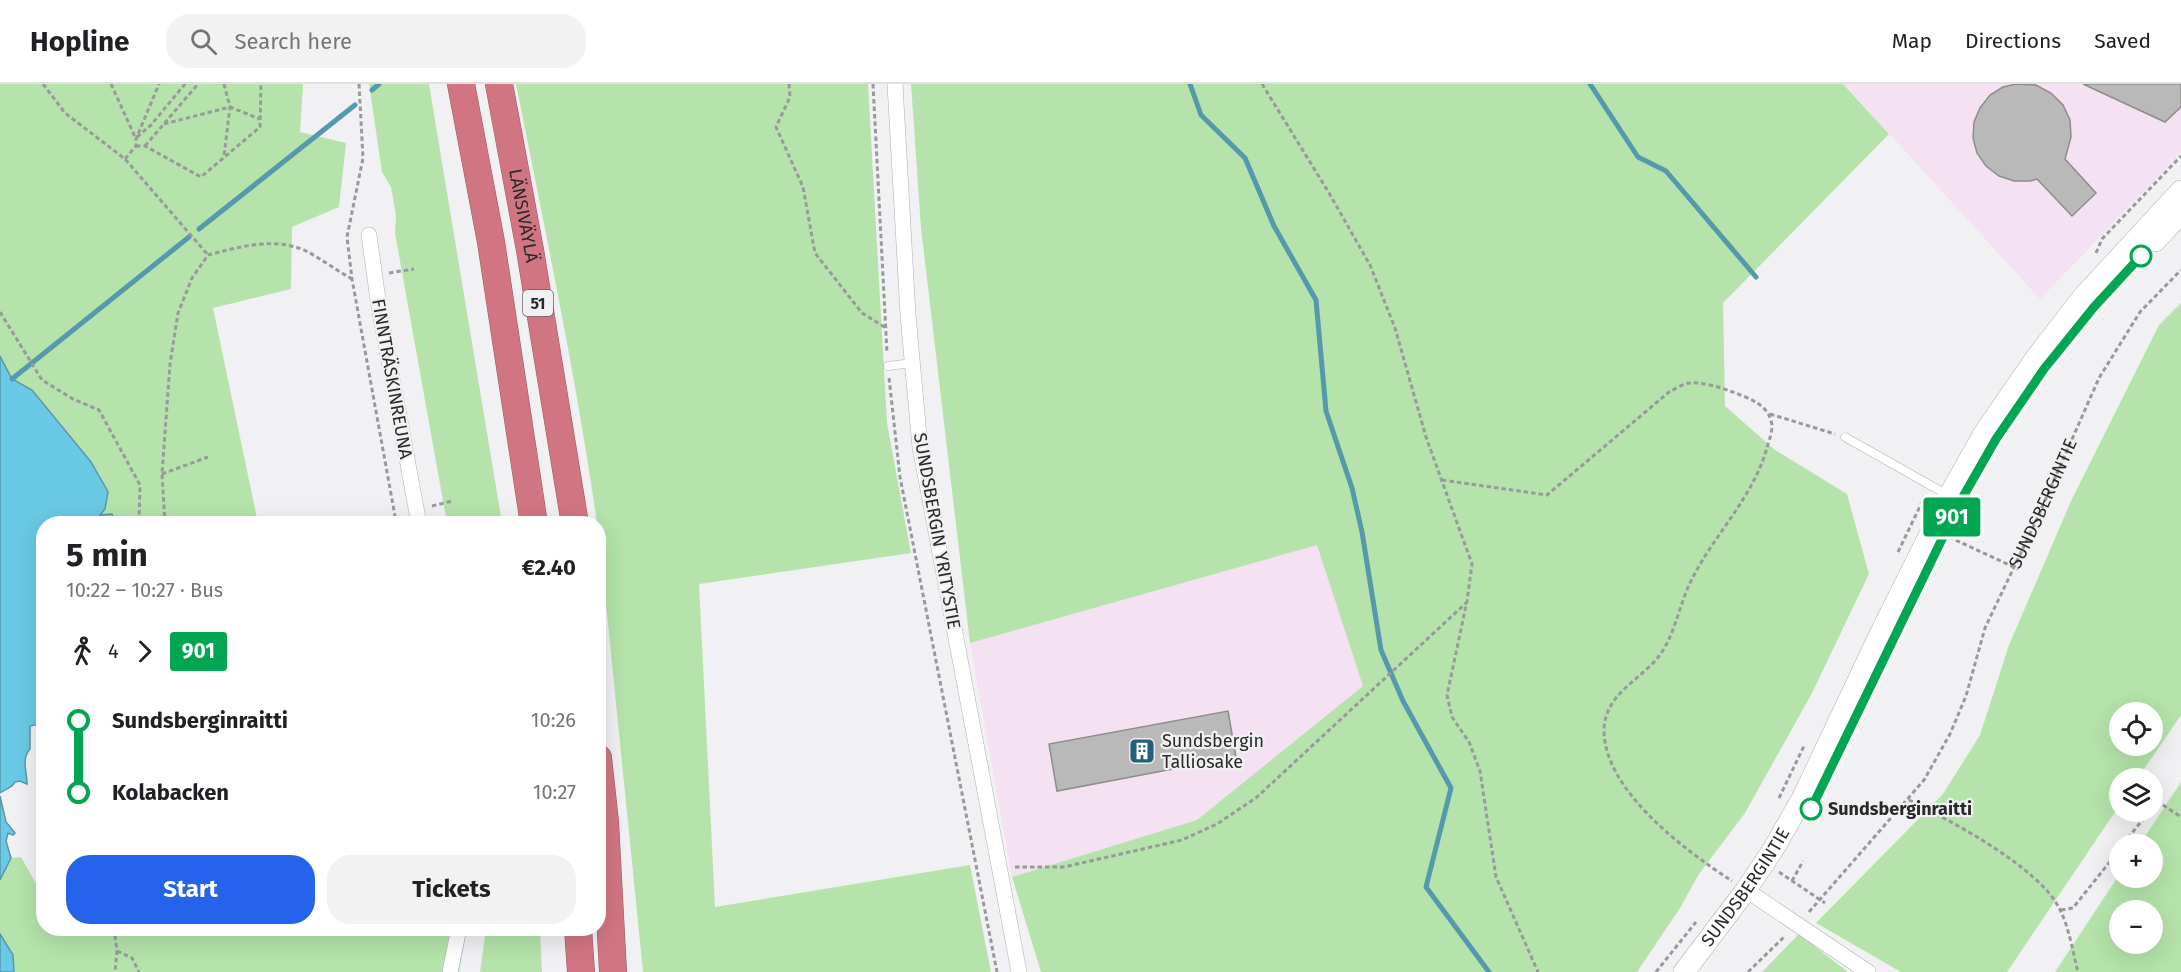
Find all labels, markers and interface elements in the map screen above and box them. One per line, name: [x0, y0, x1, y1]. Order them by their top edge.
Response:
search box: [166, 14, 586, 68]
text: Hopline: [30, 25, 130, 58]
icon: search: [187, 25, 220, 58]
text: Search here: [235, 28, 352, 55]
text: Map: [1892, 28, 1932, 54]
text: Directions: [1965, 28, 2061, 54]
text: Saved: [2094, 28, 2151, 54]
street label: LÄNSIVÄYLÄ: [504, 167, 543, 265]
unlabelled marker: [2130, 245, 2152, 267]
road number: 51: [523, 290, 553, 316]
street label: FINNTRÄSKINREUNA: [367, 297, 417, 462]
street label: SUNDSBERGIN YRITYSTIE: [909, 431, 965, 631]
street label: SUNDSBERGINTIE: [2004, 435, 2082, 572]
line badge: 901: [1918, 498, 1986, 536]
text: 901: [1935, 504, 1969, 530]
text: 5 min: [66, 535, 148, 575]
text: €2.40: [522, 554, 576, 581]
text: 10:22 – 10:27 · Bus: [66, 578, 223, 602]
icon: walk: [66, 635, 99, 668]
icon: forward: [128, 635, 161, 668]
text: 901: [182, 638, 215, 664]
text: 4: [108, 639, 119, 663]
map controls: [2109, 702, 2163, 954]
button: locate: [2109, 702, 2163, 756]
text: Sundsberginraitti: [112, 707, 288, 734]
text: 10:26: [531, 708, 576, 732]
place label: Sundsbergin Talliosake: [1162, 730, 1264, 773]
building icon: Sundsbergin Talliosake: [1127, 736, 1157, 766]
button: layers: [2109, 768, 2163, 822]
text: Kolabacken: [112, 779, 229, 806]
text: 10:27: [533, 780, 576, 804]
marker: Sundsberginraitti: [1800, 798, 1822, 820]
place label: Sundsberginraitti: [1828, 798, 1972, 820]
street label: SUNDSBERGINTIE: [1696, 824, 1794, 951]
button: +: [2109, 834, 2163, 888]
button: Start: [66, 855, 315, 924]
button: Tickets: [327, 855, 576, 924]
button: −: [2109, 900, 2163, 954]

